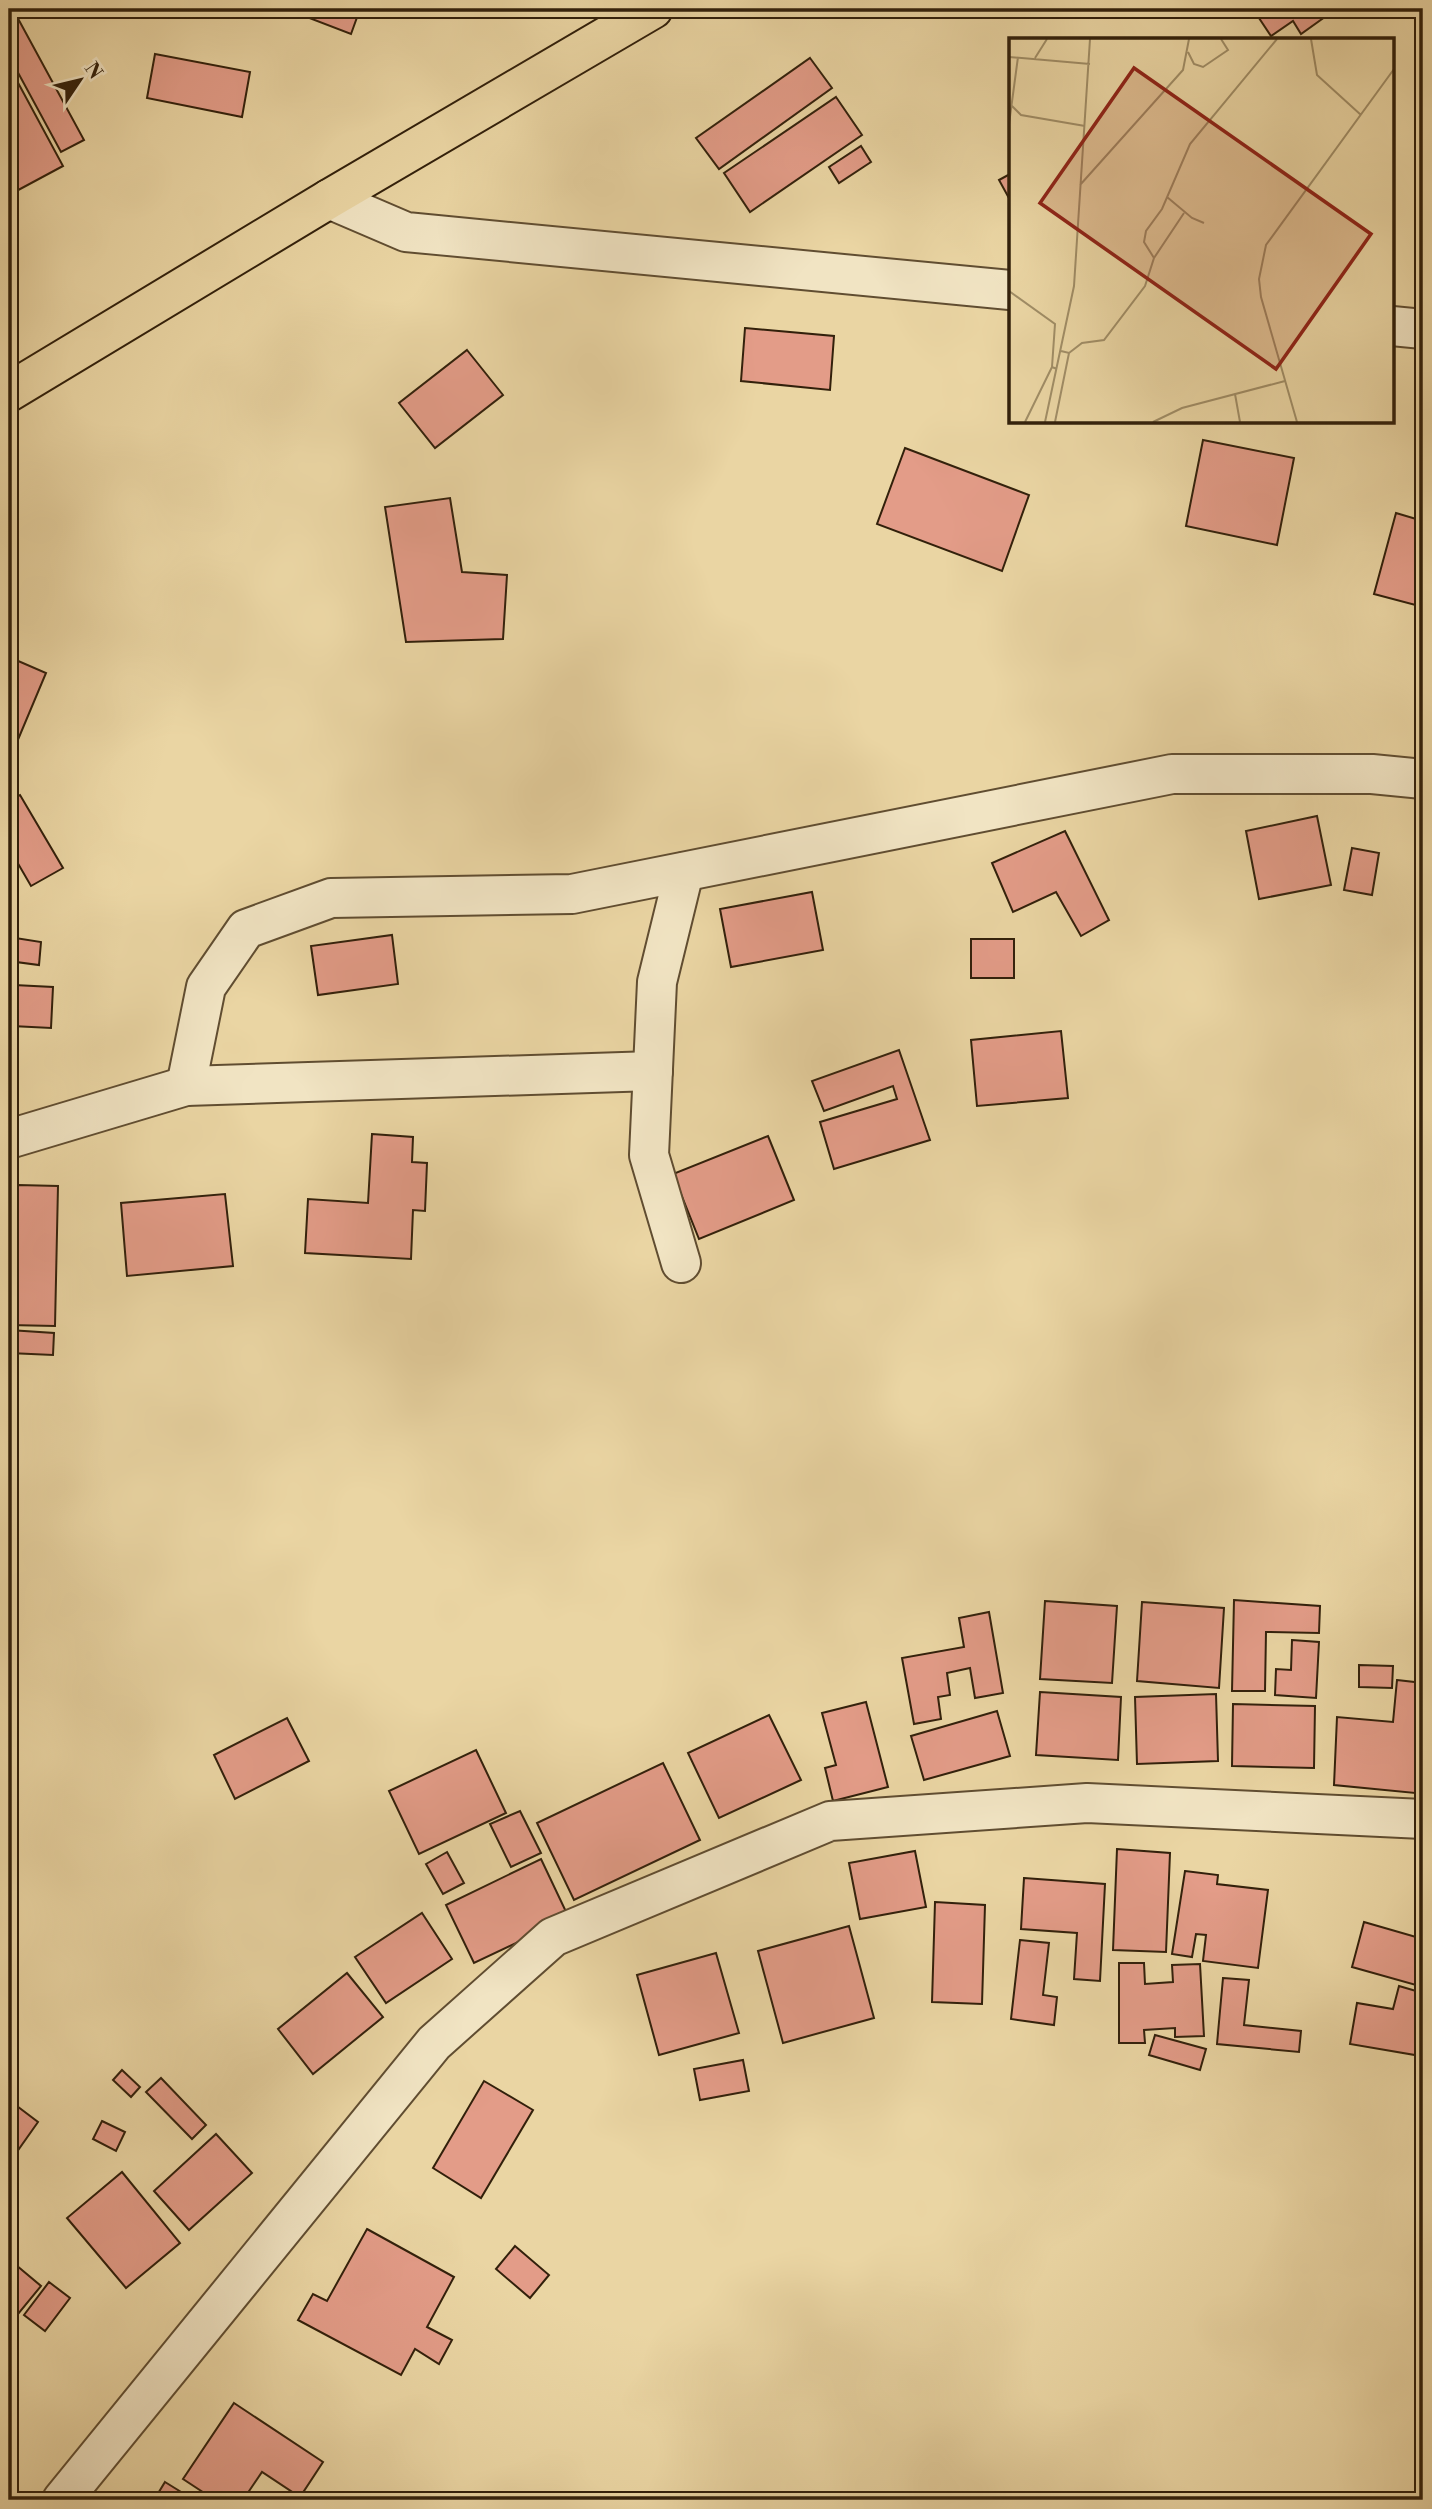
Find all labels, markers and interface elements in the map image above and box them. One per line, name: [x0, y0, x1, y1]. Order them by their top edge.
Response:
inset map: [1009, 38, 1394, 424]
north arrow: [46, 46, 116, 116]
text: N: [79, 58, 107, 84]

